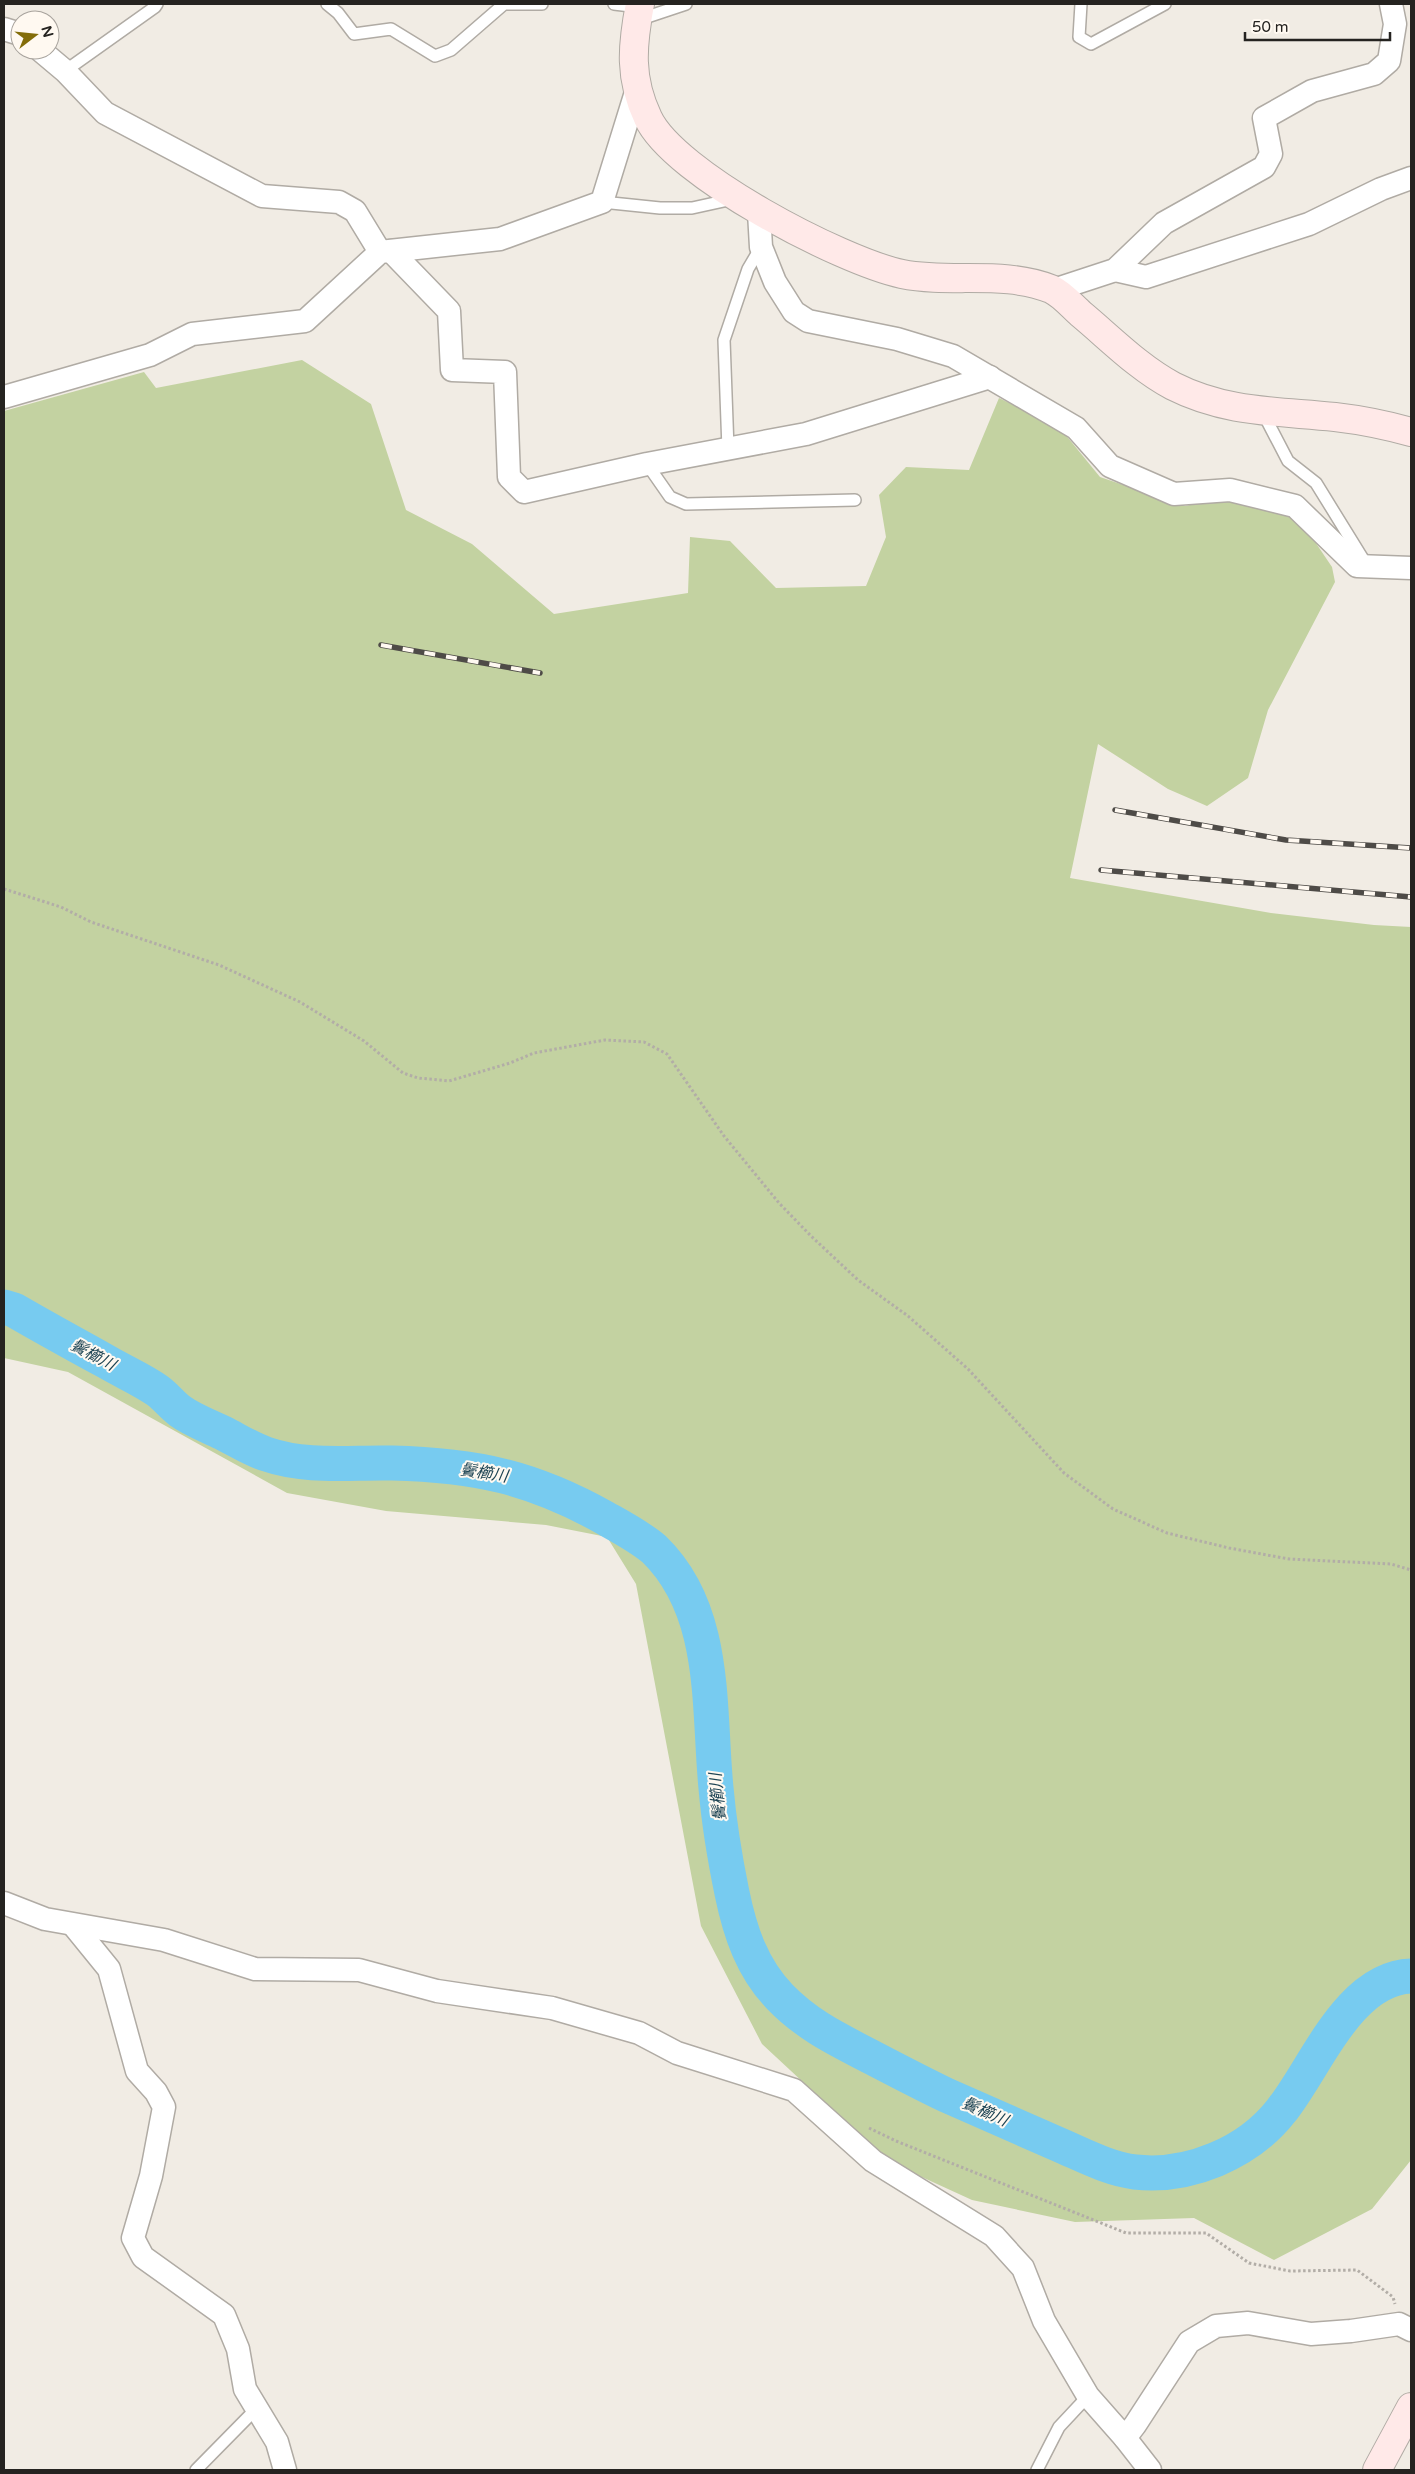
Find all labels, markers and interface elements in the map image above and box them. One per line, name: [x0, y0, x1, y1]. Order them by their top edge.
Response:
north arrow: [10, 10, 60, 60]
scale bar: [1245, 10, 1390, 42]
text: 50 m: [1252, 18, 1289, 36]
text: N: [37, 24, 57, 39]
water label: 鬢櫛川: [67, 1335, 121, 1376]
water label: 鬢櫛川: [459, 1459, 511, 1487]
water label: 鬢櫛川: [705, 1770, 730, 1822]
water label: 鬢櫛川: [959, 2093, 1013, 2132]

